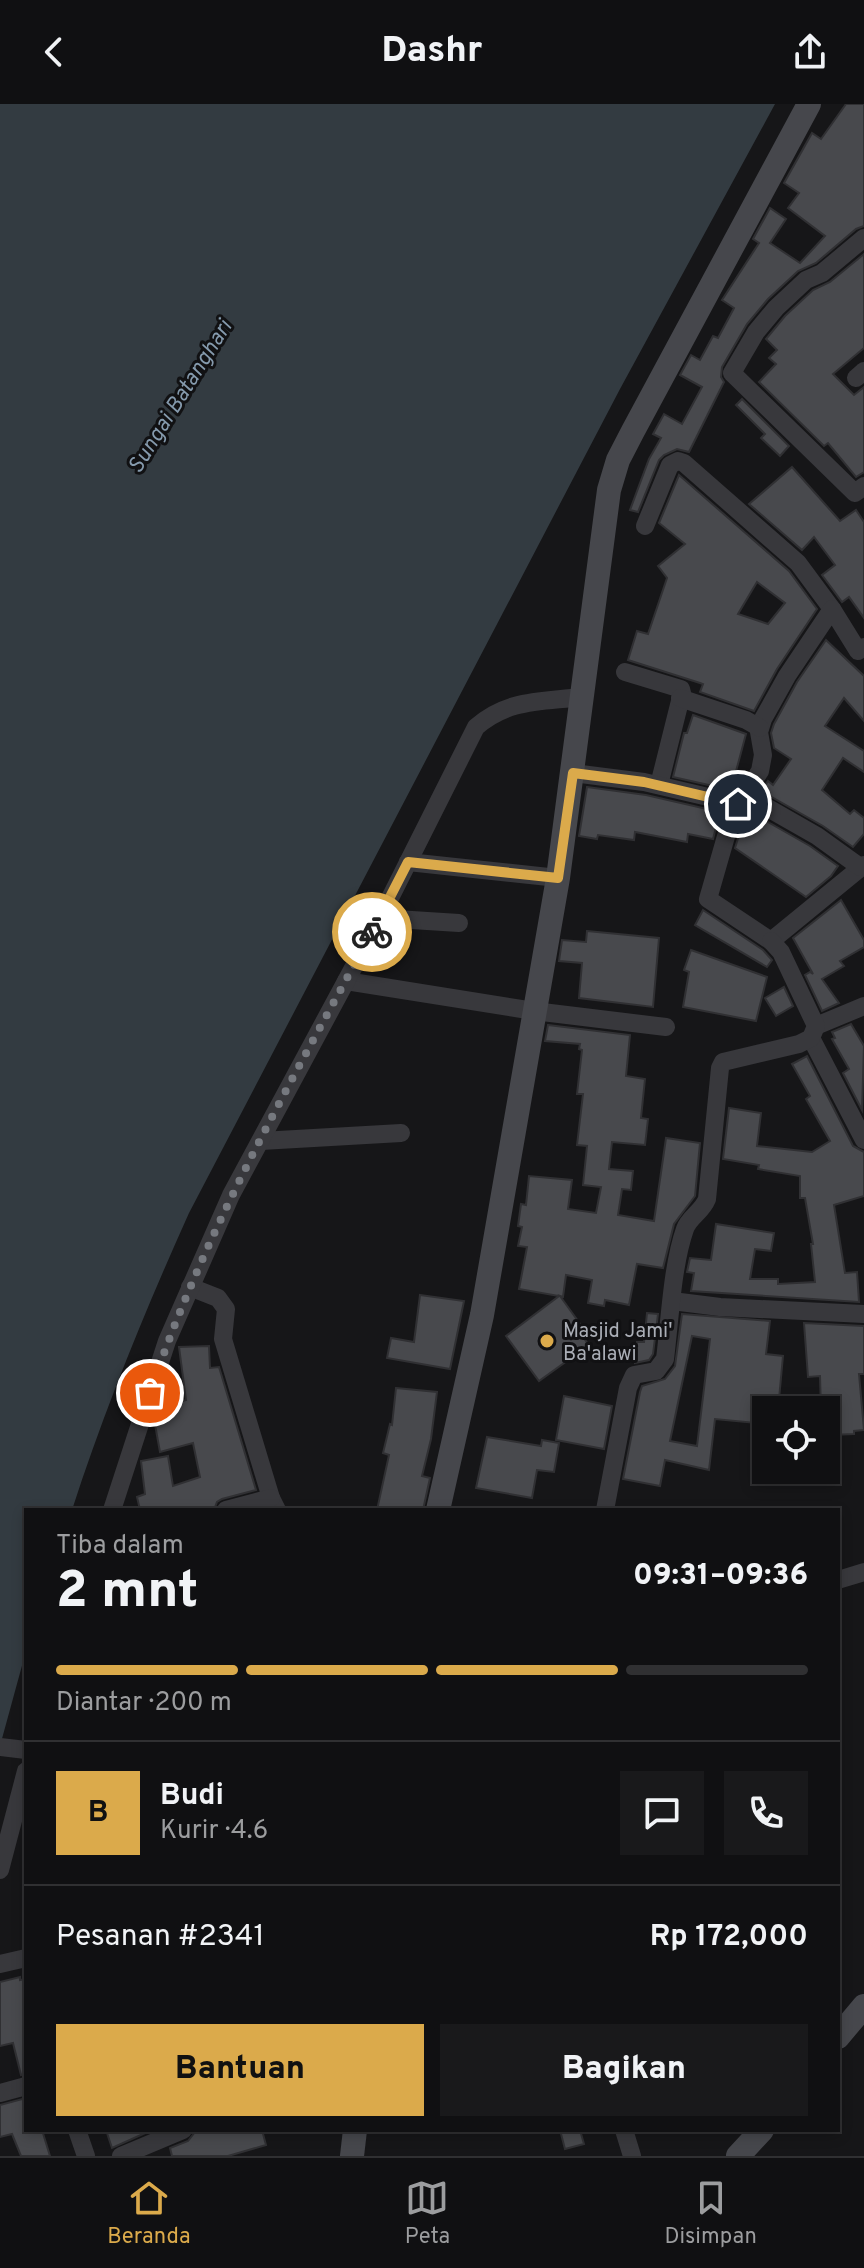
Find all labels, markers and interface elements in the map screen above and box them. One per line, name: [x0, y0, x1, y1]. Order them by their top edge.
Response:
text: Dashr: [382, 29, 482, 75]
icon: back: [32, 30, 76, 74]
icon: share: [788, 30, 832, 74]
water label: Sungai Batanghari: [123, 314, 240, 479]
pin: [704, 770, 772, 838]
icon: home: [716, 782, 760, 826]
courier: [332, 892, 412, 972]
icon: bike: [350, 910, 394, 954]
place label: Masjid Jami' Ba'alawi: [563, 1319, 672, 1368]
marker: Masjid Jami' Ba'alawi: [538, 1332, 556, 1350]
pin: [116, 1359, 184, 1427]
icon: bag: [128, 1371, 172, 1415]
map controls: [752, 1396, 840, 1484]
button: locate: [752, 1396, 840, 1484]
text: Tiba dalam: [56, 1530, 184, 1563]
text: 09:31–09:36: [633, 1558, 808, 1595]
text: 2 mnt: [56, 1560, 198, 1626]
text: Diantar · 200 m: [56, 1687, 232, 1720]
button: chat: [620, 1771, 704, 1855]
button: phone: [724, 1771, 808, 1855]
text: Budi: [160, 1778, 224, 1815]
text: B: [88, 1795, 108, 1832]
text: Kurir · 4.6: [160, 1815, 268, 1848]
text: Pesanan #2341: [56, 1919, 265, 1956]
text: Rp 172,000: [650, 1919, 808, 1956]
button: Bantuan: [56, 2024, 424, 2116]
button: Bagikan: [440, 2024, 808, 2116]
tab: Beranda: [107, 2176, 191, 2251]
tab: Peta: [405, 2176, 450, 2251]
tab: Disimpan: [664, 2176, 757, 2251]

